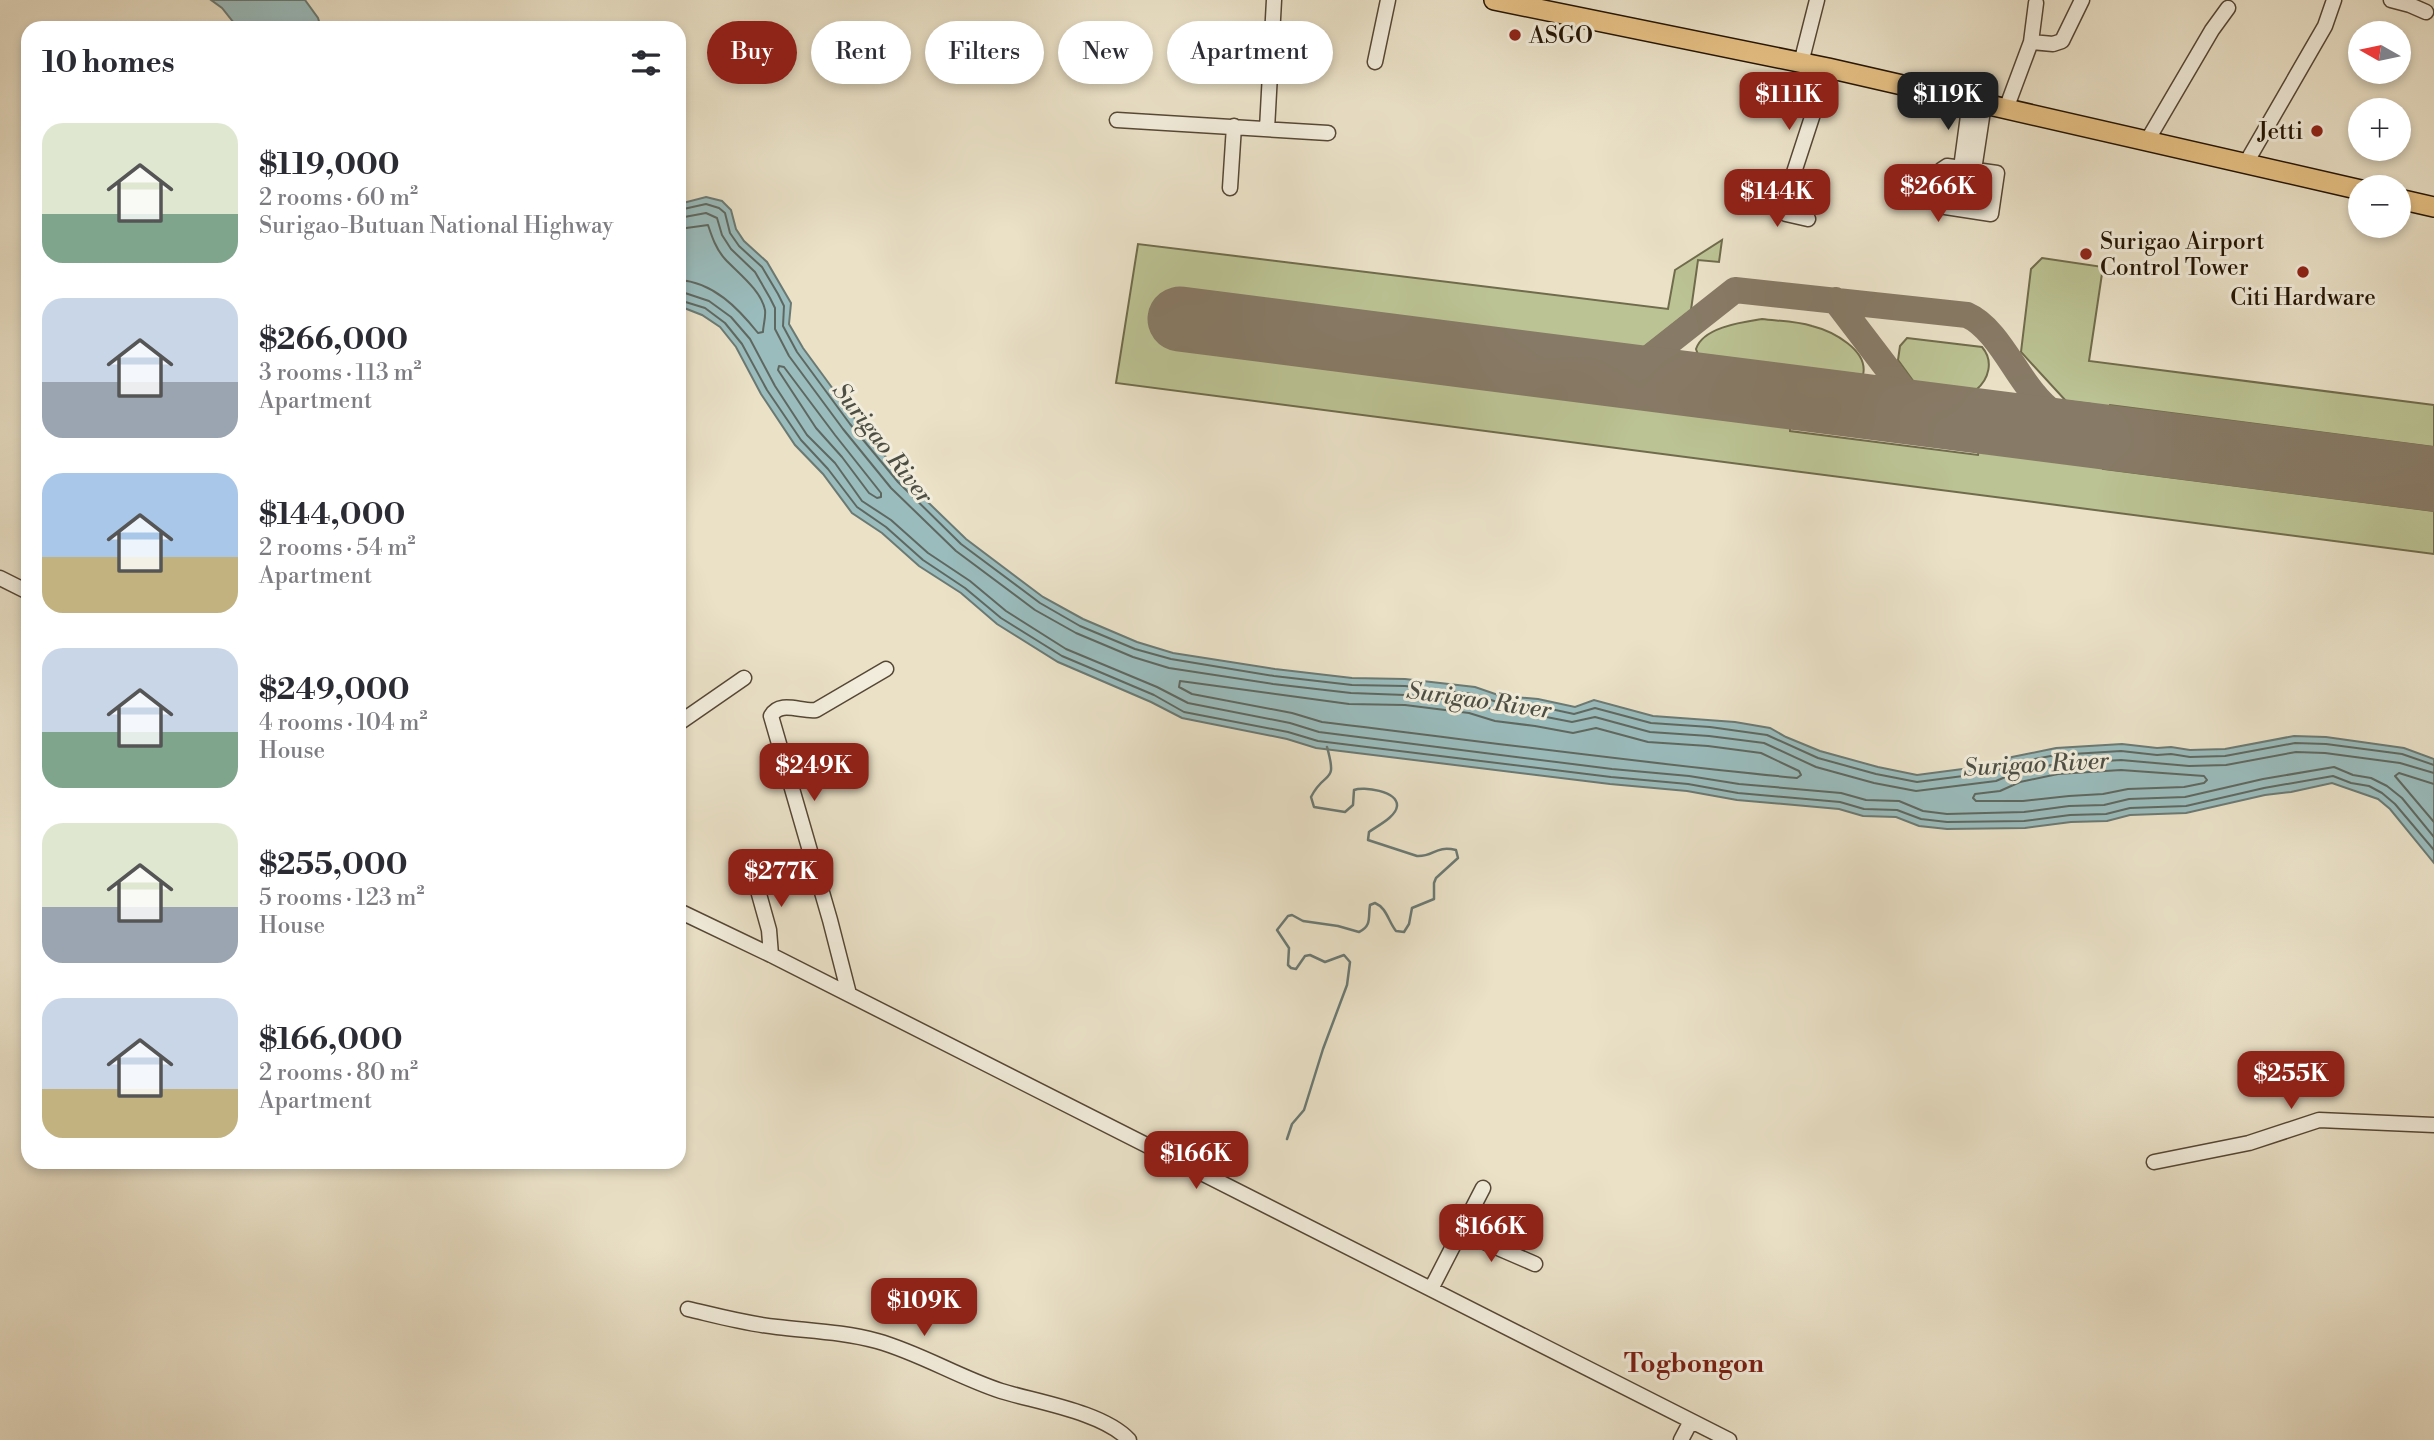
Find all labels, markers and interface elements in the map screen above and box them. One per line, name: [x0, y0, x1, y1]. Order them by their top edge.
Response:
chip: Buy: [707, 21, 797, 84]
chip: Rent: [811, 21, 911, 84]
chip: Filters: [925, 21, 1044, 84]
chip: New: [1058, 21, 1153, 84]
chip: Apartment: [1167, 21, 1333, 84]
north arrow: [2348, 21, 2412, 84]
map controls: [2348, 21, 2411, 238]
place label: ASGO: [1528, 22, 1593, 50]
marker: ASGO: [1507, 27, 1523, 43]
text: 10 homes: [42, 44, 175, 82]
icon: filters: [627, 44, 665, 82]
pin: $111K: [1740, 72, 1838, 132]
pin: $119K: [1899, 72, 1997, 132]
text: $111K: [1756, 81, 1822, 109]
text: $119K: [1913, 81, 1983, 109]
button: +: [2348, 98, 2411, 161]
place label: Jetti: [2257, 118, 2303, 146]
marker: Jetti: [2309, 123, 2325, 139]
text: $119,000: [259, 146, 400, 184]
icon: home: [98, 151, 182, 235]
pin: $266K: [1889, 164, 1987, 224]
pin: $144K: [1728, 170, 1826, 229]
text: $266K: [1900, 173, 1976, 201]
button: −: [2348, 175, 2411, 238]
text: $144K: [1740, 178, 1814, 206]
text: 2 rooms · 60 m²: [259, 184, 418, 212]
text: Surigao-Butuan National Highway: [259, 212, 614, 240]
place label: Surigao Airport Control Tower: [2100, 228, 2264, 282]
marker: Surigao Airport Control Tower: [2078, 246, 2094, 262]
marker: Citi Hardware: [2295, 264, 2311, 280]
place label: Citi Hardware: [2230, 284, 2376, 312]
text: $266,000: [259, 321, 408, 359]
icon: home: [98, 326, 182, 410]
text: 3 rooms · 113 m²: [259, 359, 422, 387]
water label: Surigao River: [826, 377, 939, 511]
text: Apartment: [259, 387, 372, 415]
text: $144,000: [259, 496, 405, 534]
icon: home: [98, 501, 182, 585]
text: 2 rooms · 54 m²: [259, 534, 416, 562]
text: Apartment: [259, 562, 372, 590]
text: $249,000: [259, 671, 409, 709]
icon: home: [98, 676, 182, 760]
water label: Surigao River: [1405, 676, 1554, 726]
text: 4 rooms · 104 m²: [259, 709, 428, 737]
text: House: [259, 737, 325, 765]
pin: $249K: [765, 744, 863, 803]
water label: Surigao River: [1962, 746, 2110, 784]
text: $249K: [776, 752, 852, 780]
text: $255,000: [259, 846, 407, 884]
pin: $277K: [732, 850, 830, 909]
icon: home: [98, 851, 182, 935]
text: $277K: [744, 858, 818, 886]
text: 5 rooms · 123 m²: [259, 884, 425, 912]
text: House: [259, 912, 325, 940]
text: $166,000: [259, 1021, 403, 1059]
icon: home: [98, 1026, 182, 1110]
pin: $255K: [2242, 1052, 2340, 1111]
text: 2 rooms · 80 m²: [259, 1059, 418, 1087]
text: $255K: [2253, 1060, 2329, 1088]
text: Apartment: [259, 1087, 372, 1115]
pin: $166K: [1147, 1132, 1245, 1191]
text: $166K: [1160, 1140, 1232, 1168]
pin: $166K: [1442, 1204, 1540, 1264]
text: $166K: [1455, 1213, 1527, 1241]
pin: $109K: [875, 1278, 973, 1338]
text: $109K: [887, 1287, 961, 1315]
district label: Togbongon: [1624, 1348, 1764, 1380]

